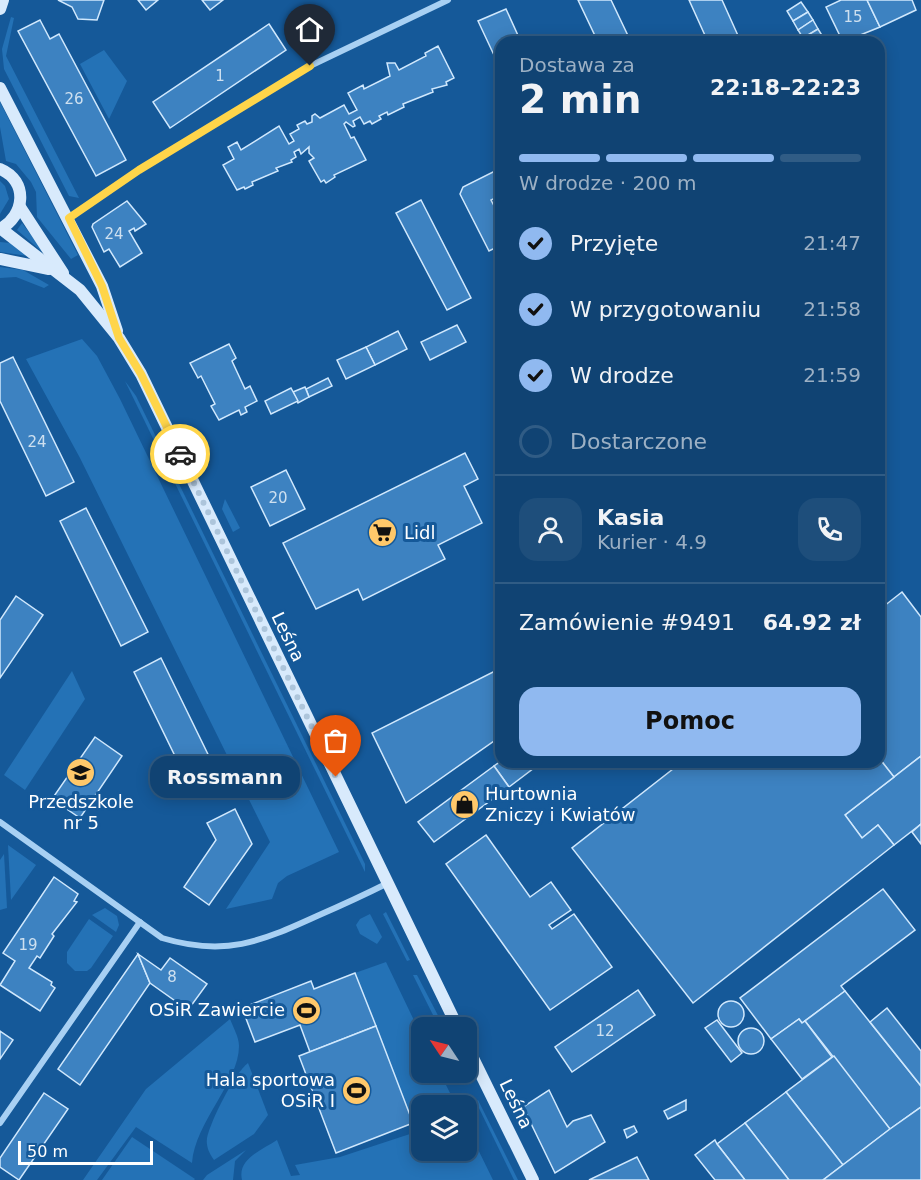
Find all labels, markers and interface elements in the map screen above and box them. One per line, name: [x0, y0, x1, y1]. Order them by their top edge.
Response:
pin: [284, 4, 335, 66]
house number: 15: [843, 8, 863, 26]
icon: home: [293, 13, 326, 46]
text: Dostawa za: [519, 53, 635, 77]
house number: 1: [215, 67, 225, 85]
text: 22:18–22:23: [710, 75, 861, 100]
text: 2 min: [519, 77, 641, 122]
house number: 26: [64, 90, 84, 108]
text: W drodze · 200 m: [519, 171, 696, 195]
house number: 24: [104, 225, 124, 243]
icon: check: [519, 227, 552, 260]
text: Przyjęte: [570, 231, 658, 256]
text: 21:47: [803, 231, 861, 255]
icon: check: [519, 293, 552, 326]
text: W przygotowaniu: [570, 297, 761, 322]
text: 21:58: [803, 297, 861, 321]
icon: check: [519, 359, 552, 392]
text: W drodze: [570, 363, 674, 388]
text: 21:59: [803, 363, 861, 387]
courier: [150, 424, 210, 484]
text: Dostarczone: [570, 429, 707, 454]
house number: 24: [27, 433, 47, 451]
icon: car: [164, 438, 197, 471]
house number: 20: [268, 489, 288, 507]
button: person: [519, 498, 582, 561]
button: phone: [798, 498, 861, 561]
text: Kasia: [597, 505, 664, 530]
supermarket icon: Lidl: [367, 517, 399, 549]
place label: Lidl: [404, 522, 435, 543]
text: Kurier · 4.9: [597, 530, 707, 554]
street label: Leśna: [267, 609, 309, 665]
text: Zamówienie #9491: [519, 610, 735, 635]
text: 64.92 zł: [763, 610, 861, 635]
button: Pomoc: [519, 687, 861, 756]
pin: [310, 715, 361, 777]
icon: bag: [319, 724, 352, 757]
callout: Rossmann: [150, 756, 300, 798]
school or university icon: Przedszkole nr 5: [65, 757, 97, 789]
text: Rossmann: [167, 765, 283, 789]
place label: Hurtownia Zniczy i Kwiatów: [485, 783, 636, 825]
shop icon: Hurtownia Zniczy i Kwiatów: [448, 788, 480, 820]
place label: Przedszkole nr 5: [28, 791, 134, 833]
house number: 19: [18, 936, 38, 954]
house number: 8: [167, 968, 177, 986]
sports icon: OSiR Zawiercie: [290, 994, 322, 1026]
place label: OSiR Zawiercie: [149, 999, 285, 1020]
north arrow: [411, 1017, 477, 1083]
map controls: [411, 1017, 477, 1161]
house number: 12: [595, 1022, 615, 1040]
place label: Hala sportowa OSiR I: [206, 1069, 335, 1111]
sports icon: Hala sportowa OSiR I: [340, 1074, 372, 1106]
street label: Leśna: [495, 1076, 537, 1132]
button: layers: [411, 1095, 477, 1161]
scale bar: [18, 1138, 153, 1166]
text: 50 m: [27, 1142, 68, 1161]

